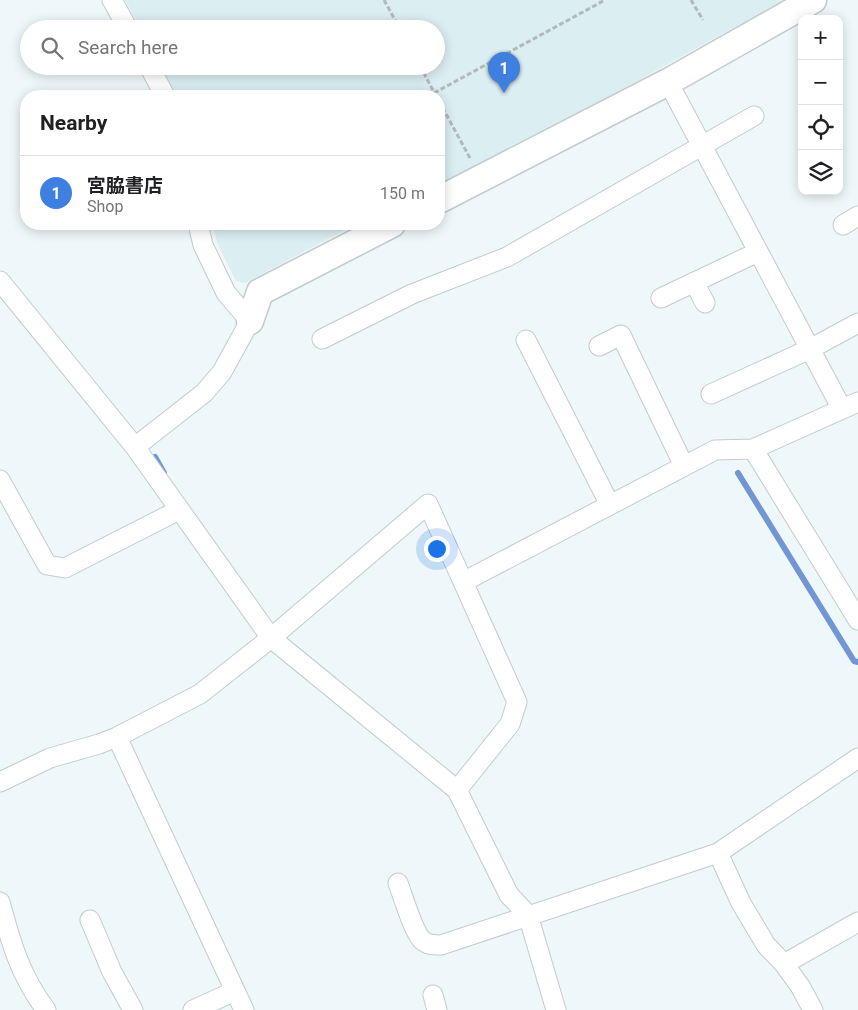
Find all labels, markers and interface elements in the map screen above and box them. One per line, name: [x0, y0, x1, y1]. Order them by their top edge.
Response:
map controls: [798, 15, 843, 195]
button: +: [798, 15, 843, 60]
search box: [20, 20, 445, 75]
icon: search: [38, 34, 66, 62]
text: Search here: [78, 36, 178, 59]
pin: 1: [488, 52, 520, 93]
button: −: [798, 60, 843, 105]
button: locate: [798, 105, 843, 150]
text: Nearby: [40, 111, 107, 135]
button: layers: [798, 150, 843, 195]
text: 宮脇書店: [87, 174, 163, 197]
text: 1: [51, 184, 61, 203]
text: 150 m: [380, 184, 425, 203]
text: Shop: [87, 197, 123, 216]
your location: [424, 536, 450, 562]

